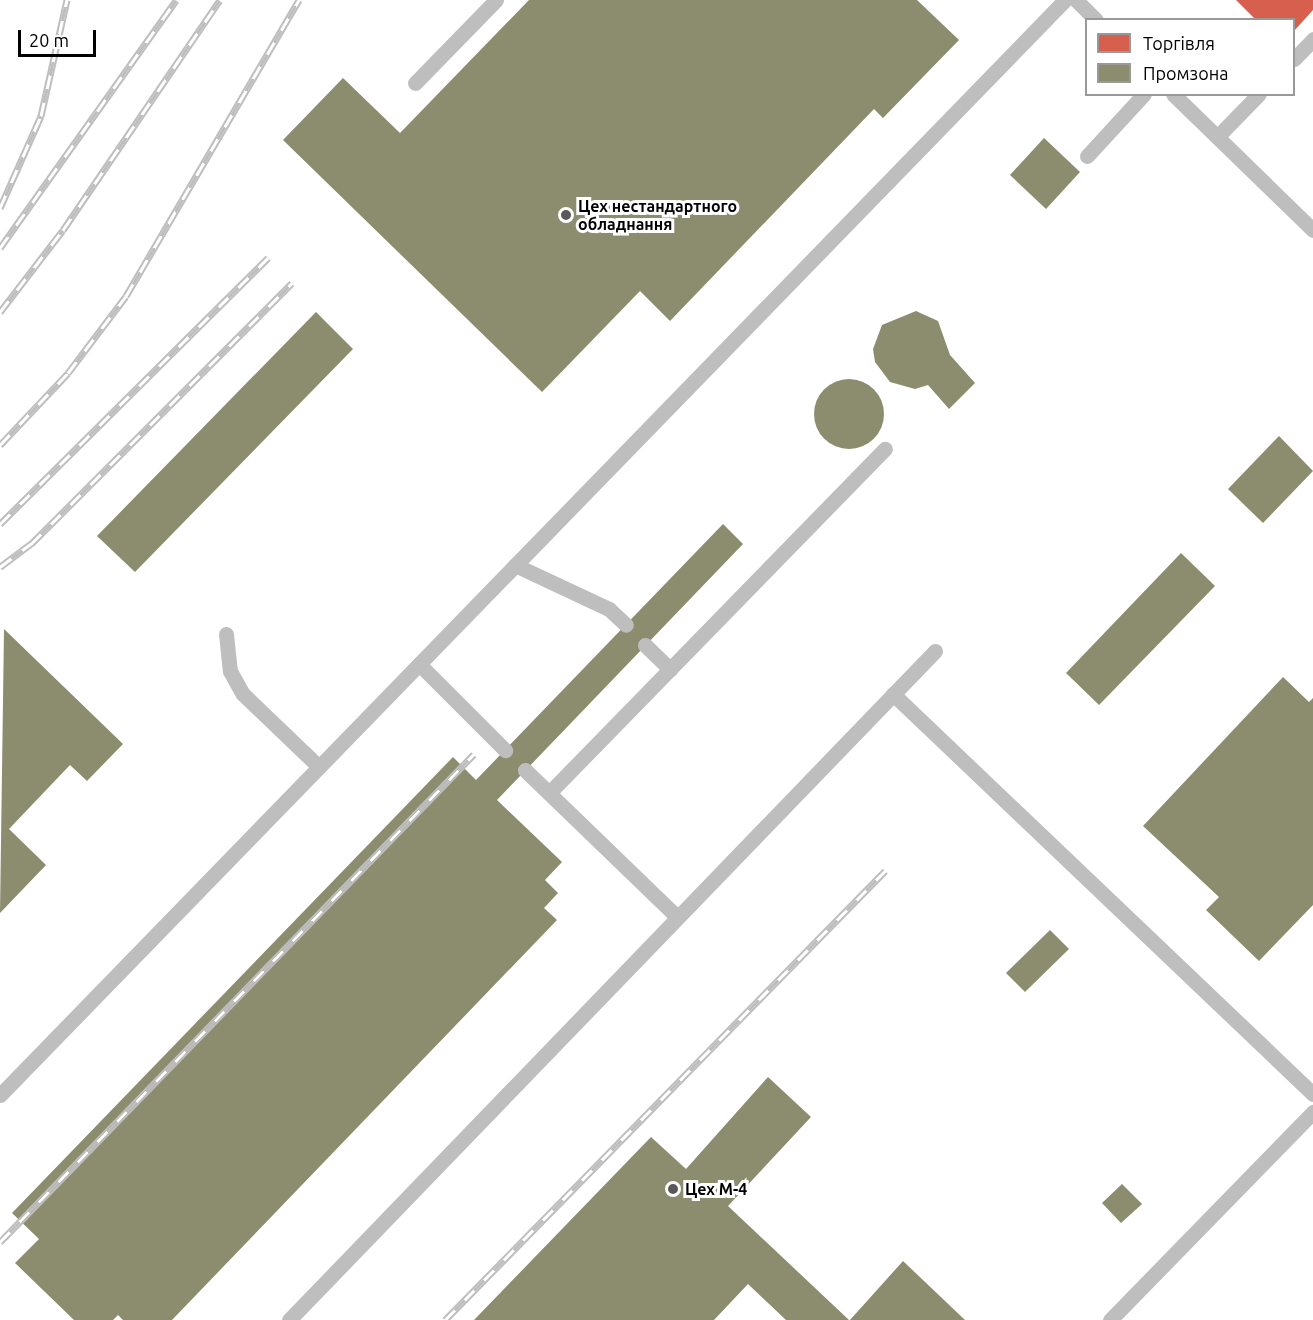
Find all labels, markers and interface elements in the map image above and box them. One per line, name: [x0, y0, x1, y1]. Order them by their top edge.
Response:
scale bar: [21, 18, 99, 56]
legend: [1085, 18, 1295, 96]
text: 20 m: [29, 30, 69, 50]
text: Торгівля: [1143, 33, 1215, 53]
text: Промзона: [1143, 63, 1228, 83]
place label: Цех нестандартного обладнання: [578, 196, 737, 234]
marker: Цех нестандартного обладнання: [559, 208, 573, 222]
place label: Цех М-4: [685, 1179, 747, 1199]
marker: Цех М-4: [666, 1182, 680, 1196]

